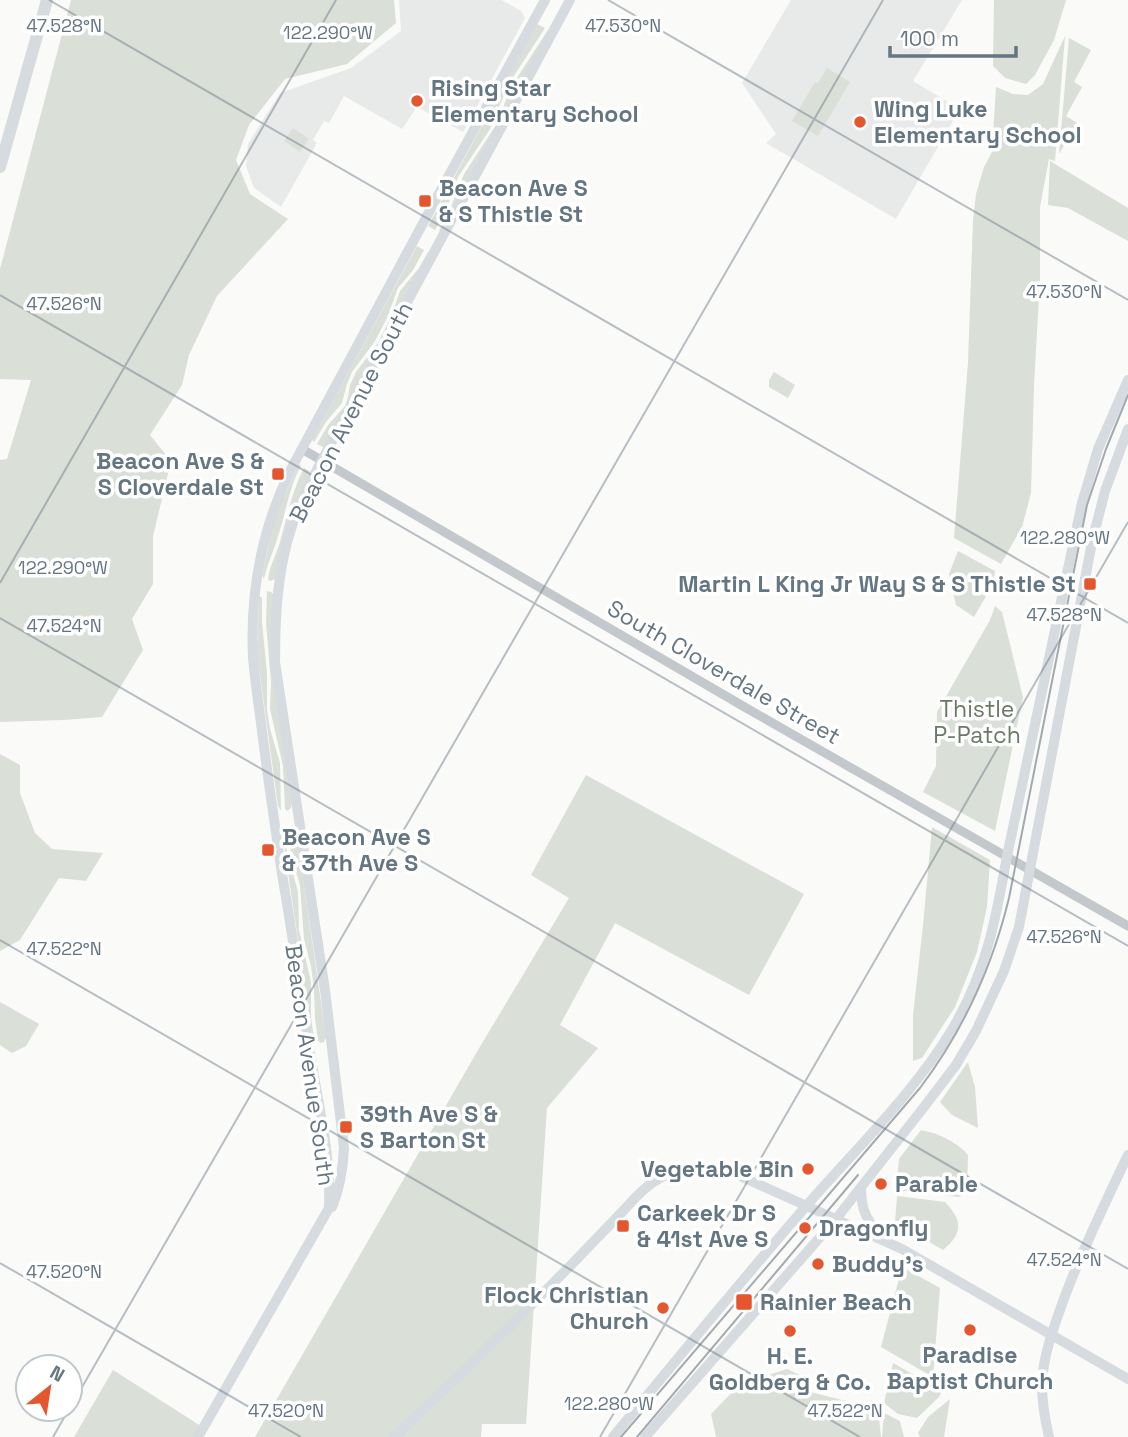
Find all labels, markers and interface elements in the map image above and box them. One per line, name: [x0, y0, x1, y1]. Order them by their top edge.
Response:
text: 47.528°N: [26, 14, 102, 37]
text: 47.530°N: [585, 14, 661, 37]
scale bar: [890, 14, 1016, 58]
text: 122.290°W: [283, 21, 373, 44]
text: 100 m: [900, 25, 959, 52]
place label: Rising Star Elementary School: [431, 73, 639, 129]
marker: Rising Star Elementary School: [409, 93, 425, 109]
place label: Wing Luke Elementary School: [874, 94, 1082, 150]
marker: Wing Luke Elementary School: [852, 114, 868, 130]
place label: Beacon Ave S & S Thistle St: [439, 173, 588, 229]
marker: Beacon Ave S & S Thistle St: [417, 193, 433, 209]
text: 47.530°N: [1026, 280, 1102, 303]
text: 47.526°N: [26, 292, 102, 315]
street label: Beacon Avenue South: [282, 297, 420, 527]
place label: Beacon Ave S & S Cloverdale St: [96, 446, 264, 502]
marker: Beacon Ave S & S Cloverdale St: [270, 466, 286, 482]
text: 122.280°W: [1020, 526, 1110, 549]
text: 122.290°W: [18, 556, 108, 579]
place label: Martin L King Jr Way S & S Thistle St: [678, 569, 1076, 599]
marker: Martin L King Jr Way S & S Thistle St: [1082, 576, 1098, 592]
street label: South Cloverdale Street: [602, 593, 846, 751]
text: 47.528°N: [1026, 603, 1102, 626]
text: 47.524°N: [26, 614, 102, 637]
park label: Thistle P-Patch: [933, 694, 1021, 750]
place label: Beacon Ave S & 37th Ave S: [282, 822, 431, 878]
marker: Beacon Ave S & 37th Ave S: [260, 842, 276, 858]
text: 47.526°N: [1026, 925, 1102, 948]
text: 47.522°N: [26, 937, 102, 960]
street label: Beacon Avenue South: [278, 942, 342, 1188]
place label: 39th Ave S & S Barton St: [360, 1099, 498, 1155]
marker: 39th Ave S & S Barton St: [338, 1119, 354, 1135]
place label: Vegetable Bin: [640, 1154, 794, 1184]
marker: Vegetable Bin: [800, 1161, 816, 1177]
place label: Parable: [895, 1169, 978, 1199]
marker: Parable: [873, 1176, 889, 1192]
place label: Carkeek Dr S & 41st Ave S: [637, 1198, 776, 1254]
place label: Dragonfly: [819, 1213, 928, 1243]
marker: Carkeek Dr S & 41st Ave S: [615, 1218, 631, 1234]
marker: Dragonfly: [797, 1220, 813, 1236]
text: 47.524°N: [1026, 1248, 1102, 1271]
place label: Buddy's: [832, 1249, 924, 1279]
marker: Buddy's: [810, 1256, 826, 1272]
text: 47.520°N: [26, 1260, 102, 1283]
place label: Flock Christian Church: [484, 1280, 649, 1336]
place label: Rainier Beach: [760, 1287, 912, 1317]
marker: Rainier Beach: [734, 1292, 754, 1312]
marker: Flock Christian Church: [655, 1300, 671, 1316]
marker: Paradise Baptist Church: [962, 1322, 978, 1338]
marker: H. E. Goldberg & Co.: [782, 1323, 798, 1339]
place label: Paradise Baptist Church: [887, 1340, 1053, 1396]
place label: H. E. Goldberg & Co.: [709, 1341, 871, 1397]
north arrow: [14, 1353, 84, 1423]
text: N: [45, 1360, 69, 1388]
text: 122.280°W: [564, 1392, 654, 1415]
text: 47.520°N: [248, 1399, 324, 1422]
text: 47.522°N: [807, 1399, 883, 1422]

